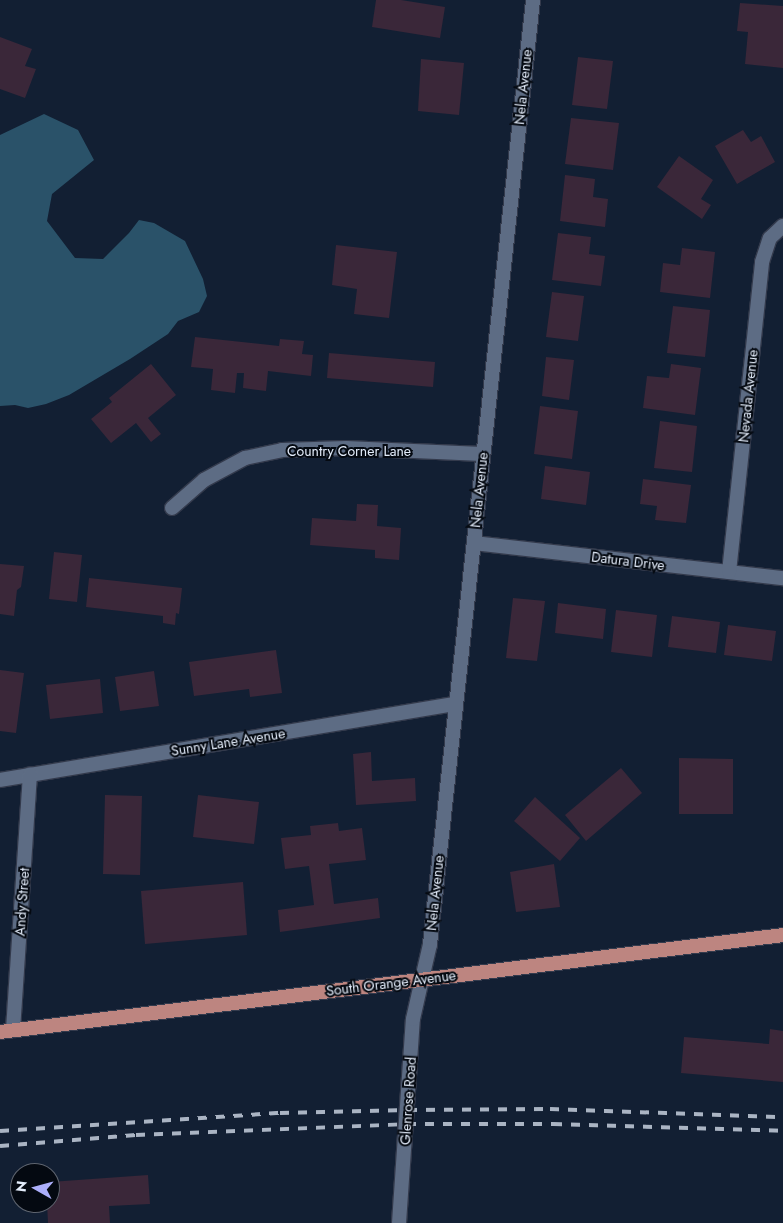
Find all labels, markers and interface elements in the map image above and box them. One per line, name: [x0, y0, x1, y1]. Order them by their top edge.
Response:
street label: Nela Avenue: [511, 48, 535, 126]
street label: Nevada Avenue: [735, 349, 761, 443]
street label: Country Corner Lane: [287, 443, 411, 459]
street label: Nela Avenue: [467, 451, 491, 529]
street label: Datura Drive: [590, 548, 666, 574]
street label: Sunny Lane Avenue: [170, 725, 286, 759]
street label: Nela Avenue: [423, 854, 447, 932]
street label: Andy Street: [11, 867, 33, 937]
street label: South Orange Avenue: [325, 967, 457, 999]
street label: Glenrose Road: [397, 1056, 419, 1146]
north arrow: [10, 1163, 60, 1213]
text: N: [11, 1180, 32, 1193]

